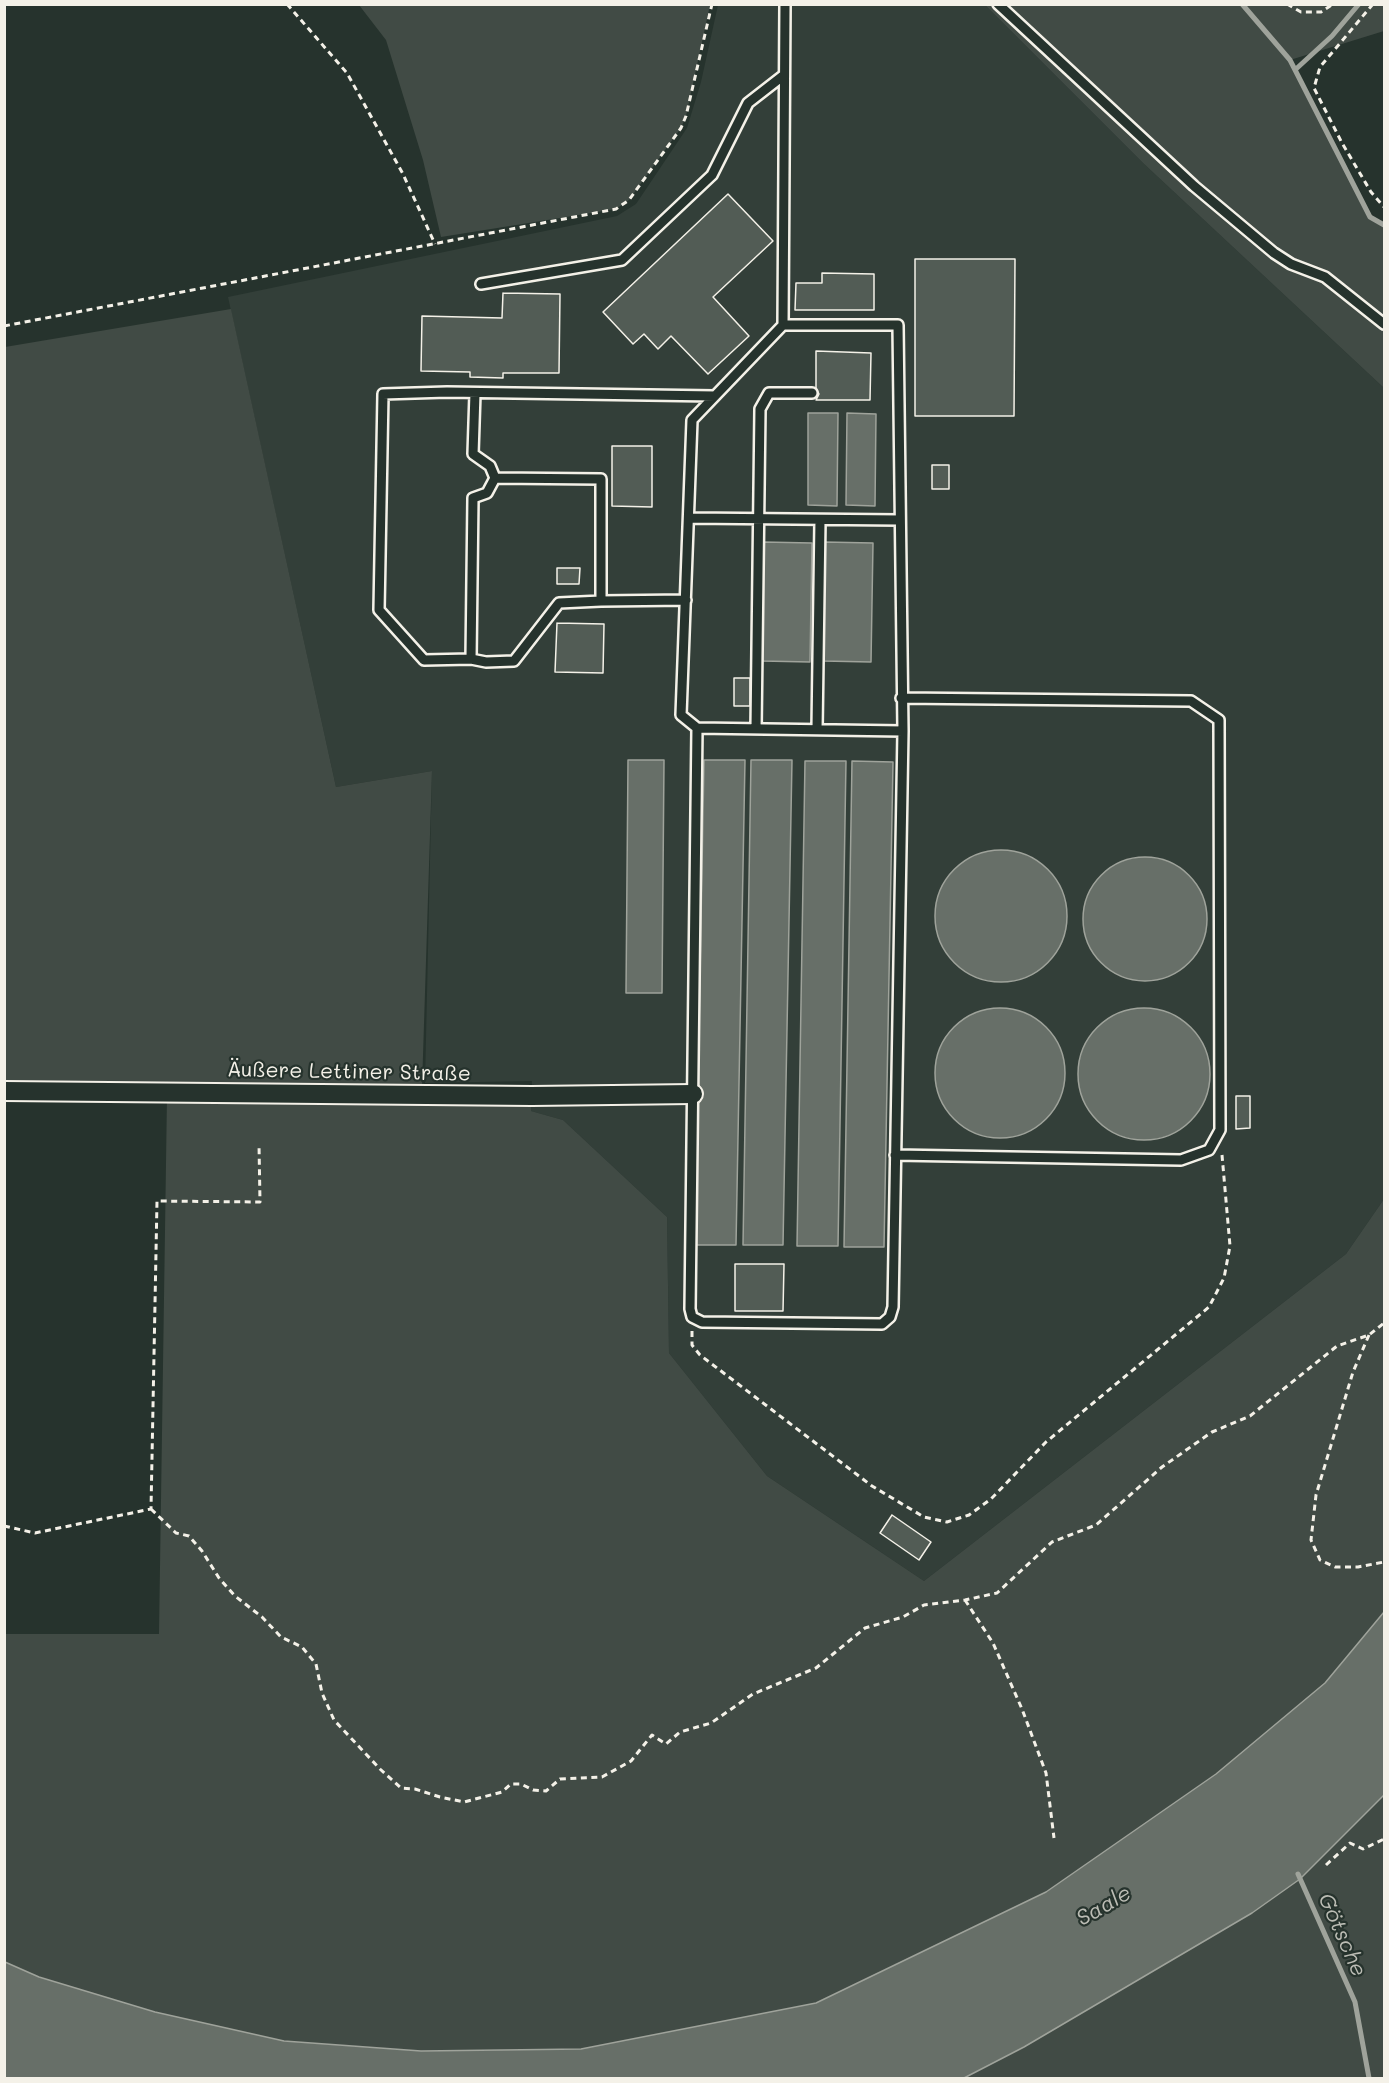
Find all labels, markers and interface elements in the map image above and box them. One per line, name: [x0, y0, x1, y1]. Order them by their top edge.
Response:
street label: Äußere Lettiner Straße: [227, 1057, 471, 1087]
water label: Saale: [1072, 1880, 1136, 1932]
water label: Götsche: [1312, 1889, 1372, 1981]

